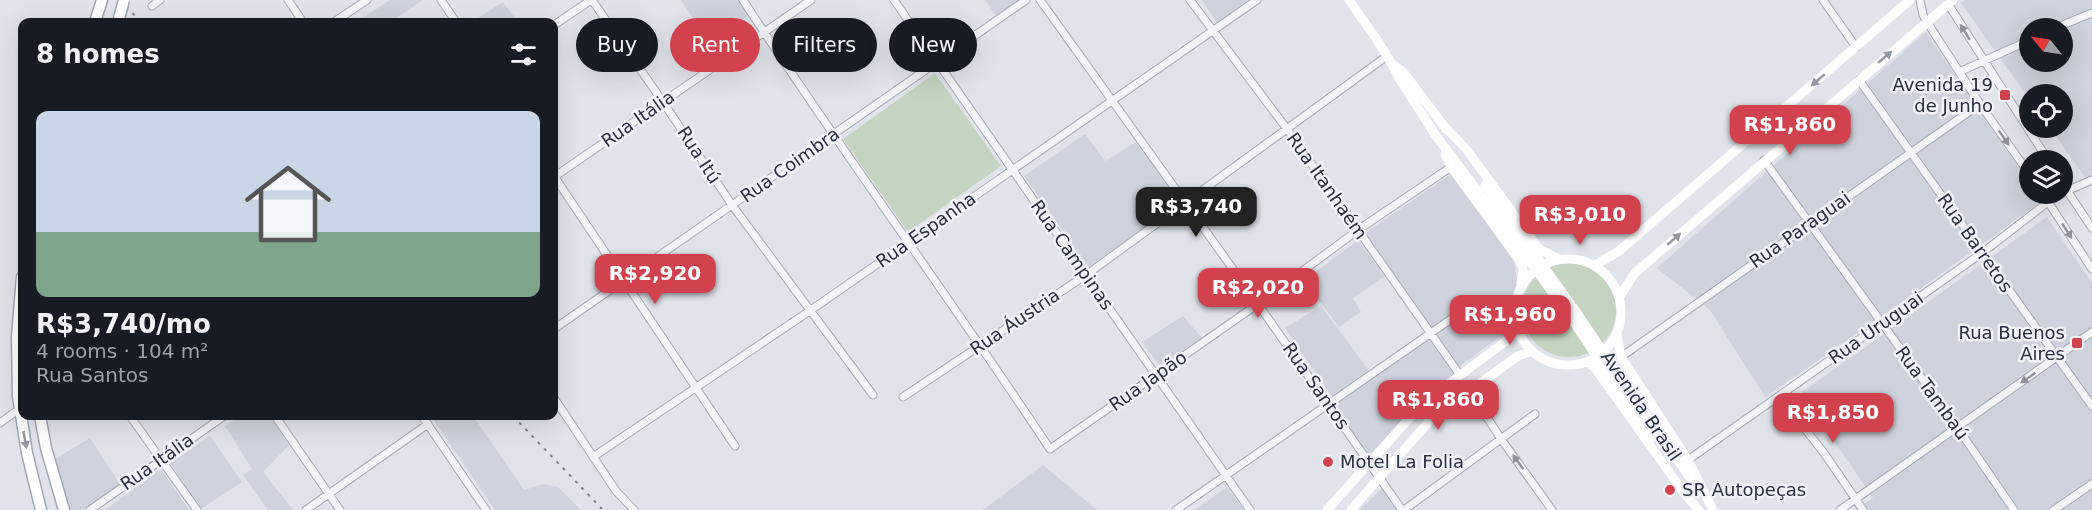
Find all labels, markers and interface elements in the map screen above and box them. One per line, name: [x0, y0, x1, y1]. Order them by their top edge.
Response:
chip: Buy: [576, 18, 658, 72]
chip: Rent: [670, 18, 760, 72]
chip: Filters: [772, 18, 877, 72]
chip: New: [889, 18, 977, 72]
north arrow: [2019, 18, 2073, 72]
map controls: [2019, 18, 2073, 204]
one-way arrow: [1959, 24, 1970, 40]
icon: filters: [507, 38, 540, 71]
text: 8 homes: [36, 39, 160, 69]
one-way arrow: [1877, 51, 1893, 64]
one-way arrow: [1810, 73, 1826, 86]
place label: Avenida 19 de Junho: [1893, 74, 1993, 116]
button: locate: [2019, 84, 2073, 138]
street label: Rua Itália: [597, 86, 678, 151]
marker: Avenida 19 de Junho: [1998, 88, 2012, 102]
pin: R$1,860: [1735, 105, 1845, 156]
text: R$1,860: [1744, 112, 1836, 136]
street label: Rua Itú: [673, 122, 726, 187]
street label: Rua Coimbra: [736, 123, 843, 206]
street label: Rua Itanhaém: [1283, 128, 1372, 243]
one-way arrow: [1998, 130, 2010, 146]
icon: home: [234, 150, 342, 258]
button: layers: [2019, 150, 2073, 204]
street label: Rua Espanha: [872, 187, 980, 272]
pin: R$3,740: [1141, 187, 1251, 238]
street label: Rua Paraguai: [1745, 187, 1854, 272]
street label: Rua Barretos: [1934, 189, 2017, 296]
text: R$3,740: [1150, 194, 1242, 218]
pin: R$3,010: [1525, 195, 1635, 246]
street label: Rua Campinas: [1027, 196, 1118, 314]
text: R$3,010: [1534, 202, 1626, 226]
one-way arrow: [2062, 223, 2073, 239]
one-way arrow: [1666, 233, 1681, 246]
pin: R$2,920: [600, 254, 710, 305]
text: R$2,920: [609, 261, 701, 285]
pin: R$2,020: [1203, 268, 1313, 319]
text: R$2,020: [1212, 275, 1304, 299]
street label: Rua Áustria: [966, 284, 1063, 359]
street label: Rua Uruguai: [1824, 287, 1927, 368]
pin: R$1,960: [1455, 295, 1565, 346]
text: R$1,960: [1464, 302, 1556, 326]
text: R$3,740/mo: [36, 309, 211, 339]
place label: Rua Buenos Aires: [1959, 322, 2065, 364]
marker: Rua Buenos Aires: [2070, 336, 2084, 350]
street label: Rua Santos: [1279, 338, 1354, 433]
text: 4 rooms · 104 m²: [36, 339, 208, 363]
street label: Rua Tambaú: [1891, 342, 1973, 444]
street label: Rua Japão: [1105, 346, 1190, 415]
street label: Avenida Brasil: [1597, 347, 1686, 465]
text: Rua Santos: [36, 363, 148, 387]
one-way arrow: [2020, 372, 2036, 384]
pin: R$1,860: [1383, 380, 1493, 431]
text: R$1,860: [1392, 387, 1484, 411]
pin: R$1,850: [1778, 393, 1888, 444]
text: R$1,850: [1787, 400, 1879, 424]
street label: Rua Itália: [116, 429, 197, 494]
one-way arrow: [21, 430, 30, 449]
place label: Motel La Folia: [1340, 451, 1464, 472]
marker: Motel La Folia: [1321, 455, 1335, 469]
one-way arrow: [1512, 455, 1524, 471]
place label: SR Autopeças: [1682, 479, 1806, 500]
marker: SR Autopeças: [1663, 483, 1677, 497]

